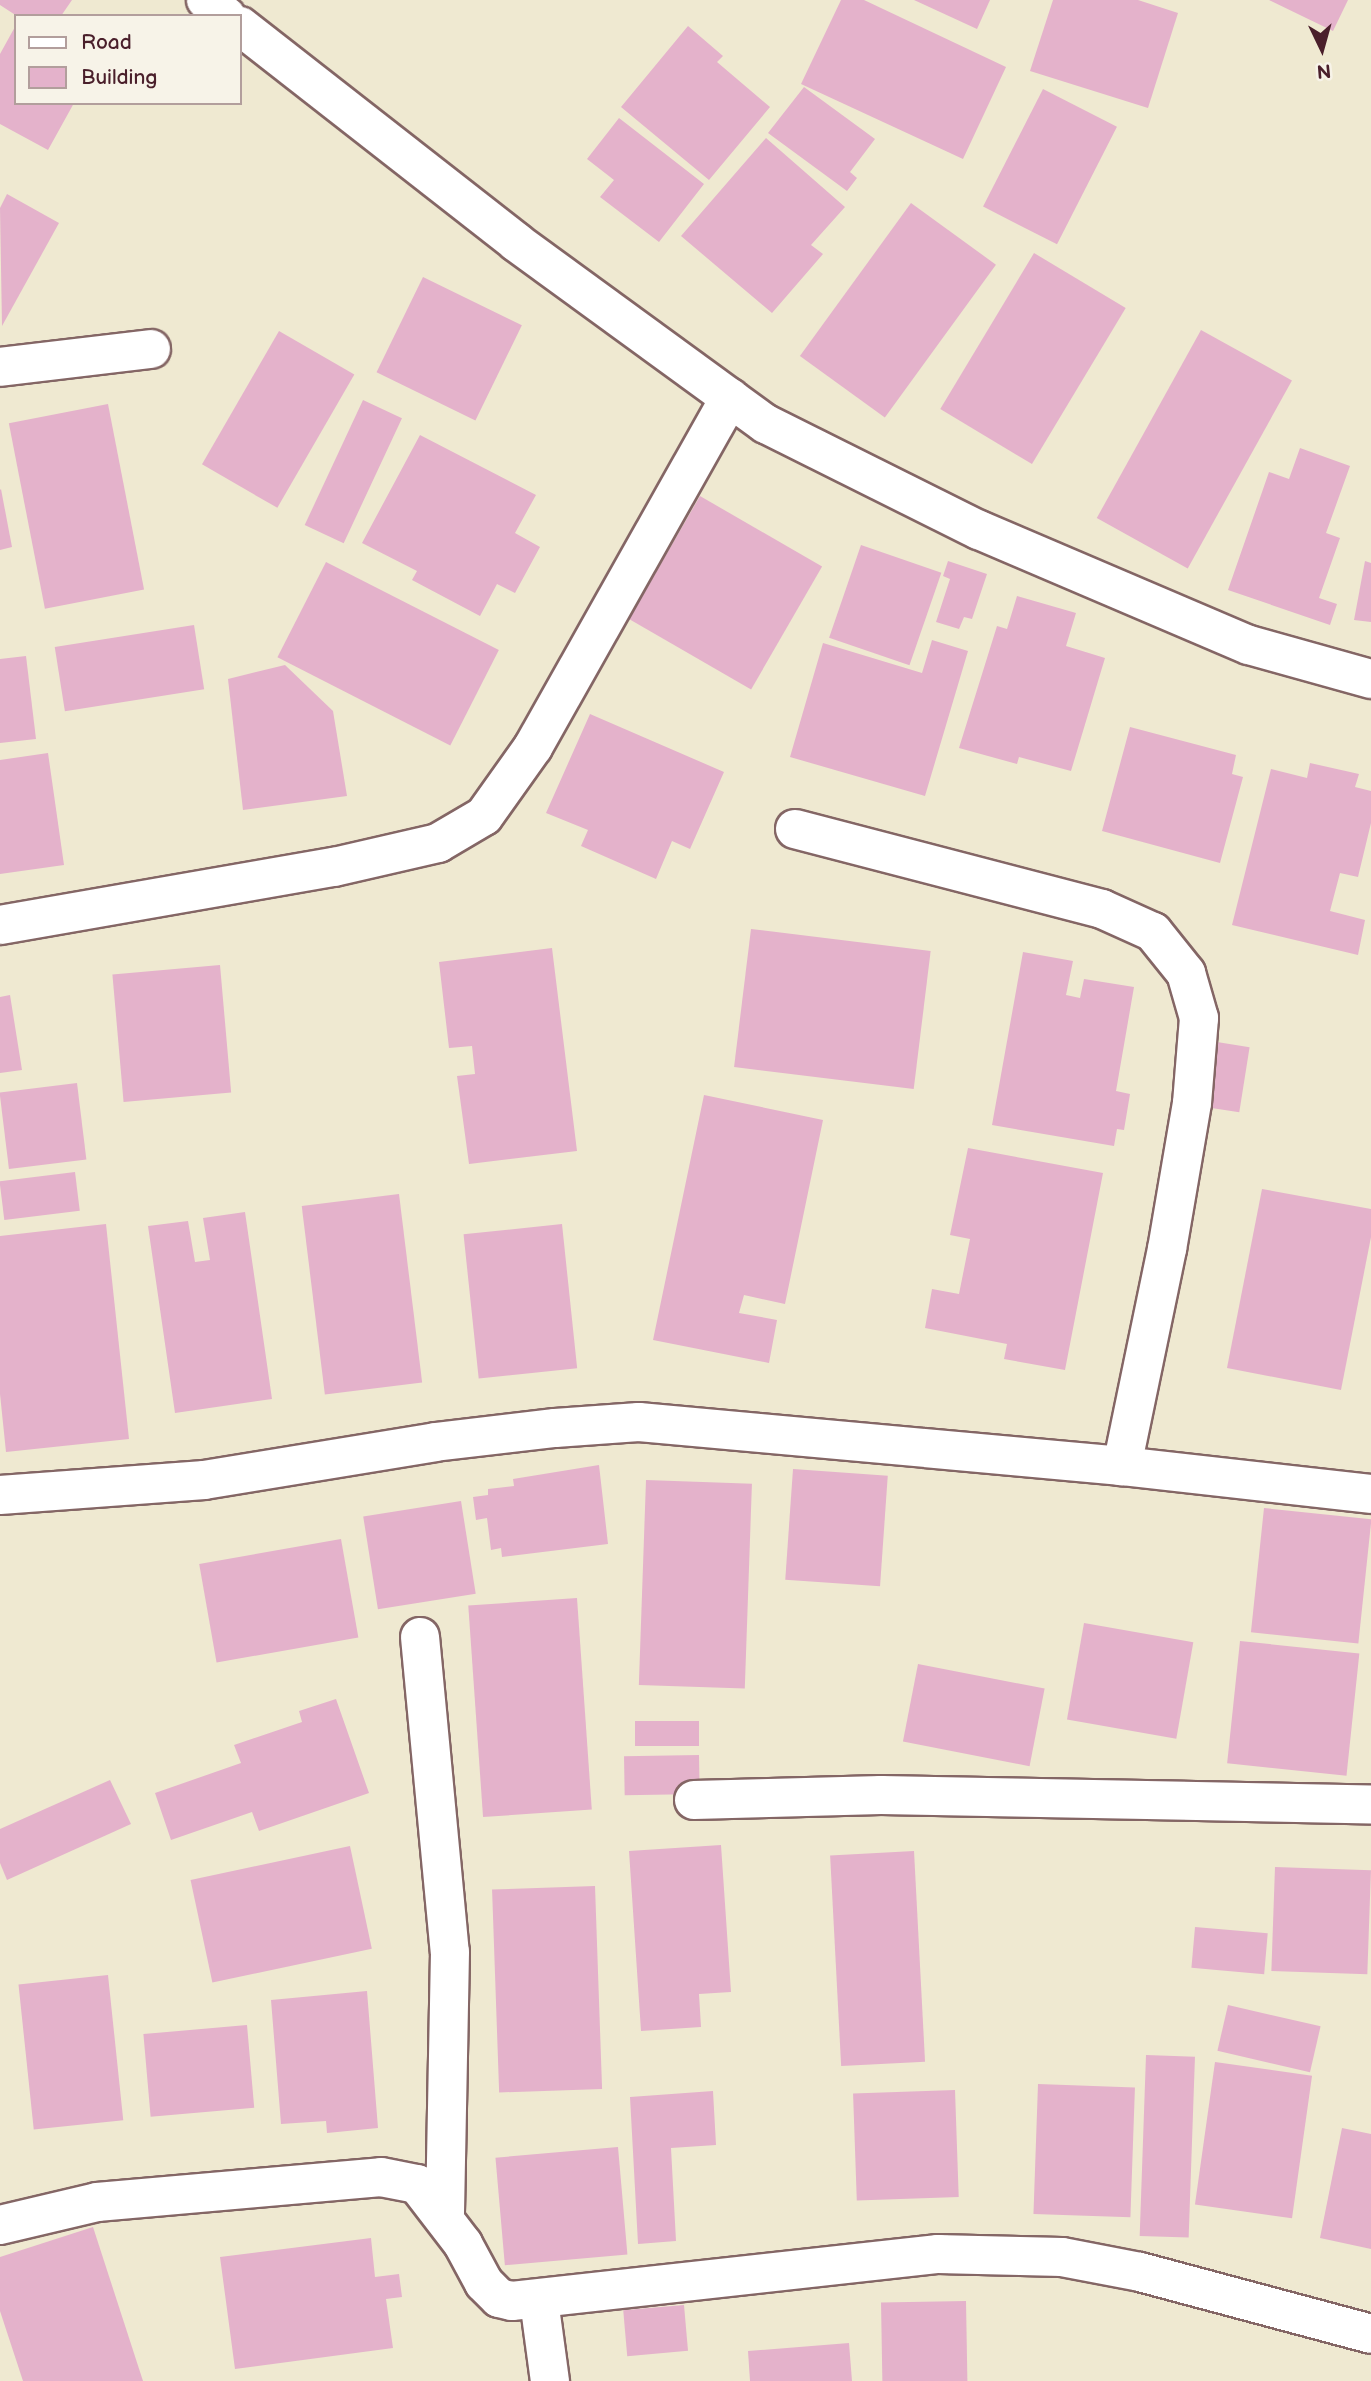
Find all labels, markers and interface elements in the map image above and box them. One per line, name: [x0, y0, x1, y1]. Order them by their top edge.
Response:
legend: [14, 14, 242, 105]
north arrow: [1287, 14, 1357, 84]
text: Road: [81, 30, 132, 55]
text: N: [1316, 58, 1332, 82]
text: Building: [81, 65, 157, 90]

